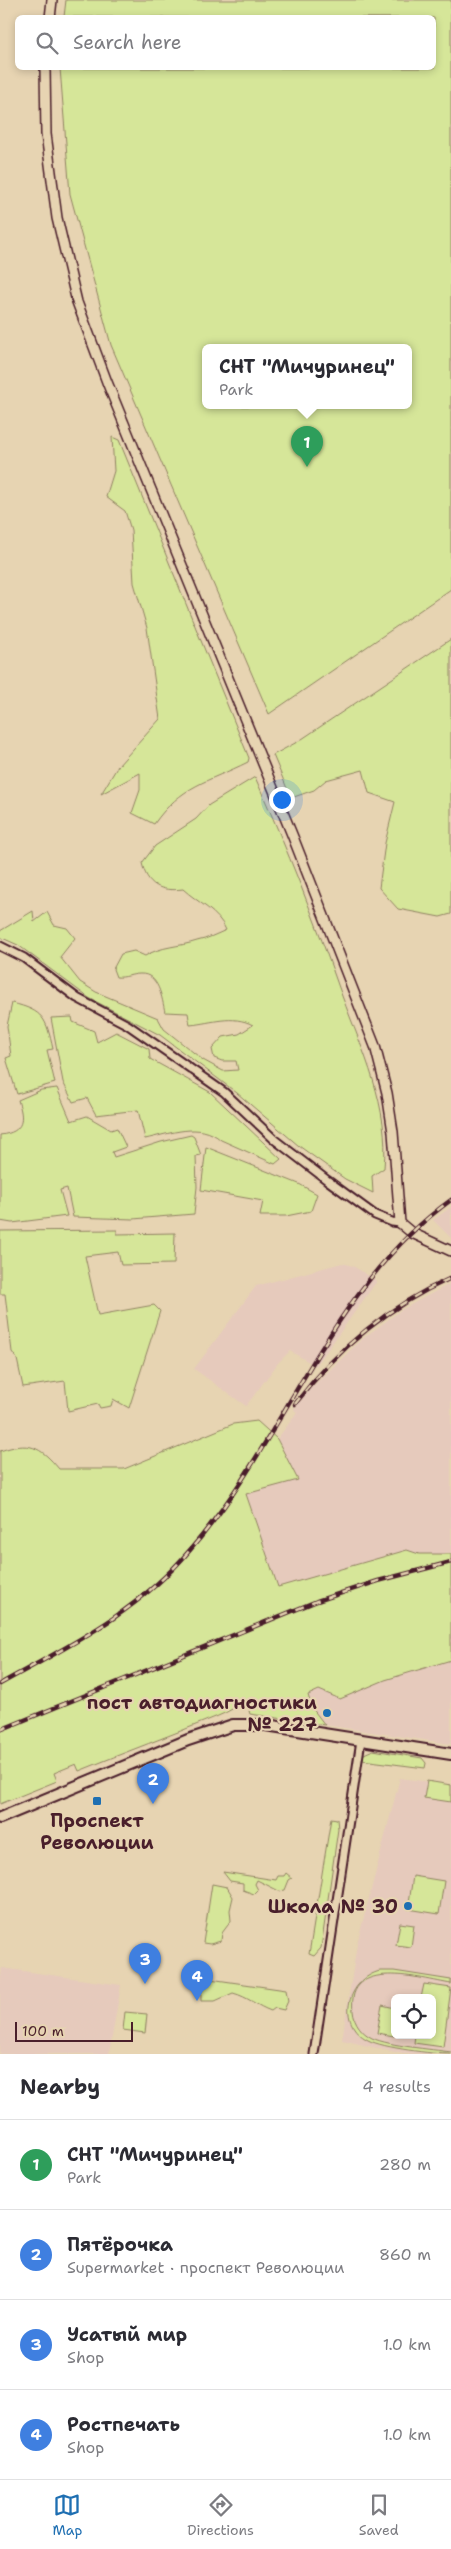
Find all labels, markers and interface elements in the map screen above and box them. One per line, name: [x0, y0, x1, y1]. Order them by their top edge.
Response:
search box: [15, 15, 436, 70]
icon: search: [33, 29, 61, 57]
text: Search here: [73, 30, 182, 55]
popup: [202, 344, 412, 409]
text: СНТ "Мичуринец": [219, 354, 395, 379]
text: Park: [219, 379, 253, 400]
pin: 1: [291, 426, 323, 467]
your location: [269, 787, 295, 813]
place label: пост автодиагностики № 227: [87, 1690, 317, 1737]
marker: пост автодиагностики № 227: [321, 1707, 333, 1719]
pin: 2: [137, 1763, 169, 1804]
marker: Проспект Революции: [91, 1795, 103, 1807]
place label: Проспект Революции: [40, 1808, 154, 1855]
place label: Школа № 30: [268, 1894, 398, 1919]
marker: Школа № 30: [402, 1900, 414, 1912]
pin: 3: [129, 1943, 161, 1984]
pin: 4: [181, 1960, 213, 2001]
map controls: [391, 1994, 436, 2039]
button: locate: [391, 1994, 436, 2039]
scale bar: [15, 2019, 132, 2042]
text: 100 m: [22, 2022, 64, 2040]
text: Nearby: [20, 2073, 100, 2101]
text: 4 results: [362, 2076, 431, 2097]
text: СНТ "Мичуринец": [67, 2142, 243, 2167]
text: 1: [32, 2154, 40, 2175]
text: 280 m: [379, 2154, 431, 2175]
text: Park: [67, 2167, 101, 2188]
text: Пятёрочка: [67, 2232, 173, 2257]
text: 2: [30, 2244, 42, 2265]
text: 860 m: [379, 2244, 431, 2265]
text: Supermarket · проспект Революции: [67, 2257, 344, 2278]
text: Усатый мир: [67, 2322, 187, 2347]
text: 3: [30, 2334, 42, 2355]
text: 1.0 km: [383, 2334, 431, 2355]
text: Shop: [67, 2347, 104, 2368]
text: Ростпечать: [67, 2412, 180, 2437]
text: 4: [30, 2424, 42, 2445]
text: 1.0 km: [383, 2424, 431, 2445]
text: Shop: [67, 2437, 104, 2458]
tab: Map: [52, 2491, 82, 2539]
tab: Directions: [187, 2491, 254, 2539]
tab: Saved: [359, 2491, 399, 2539]

